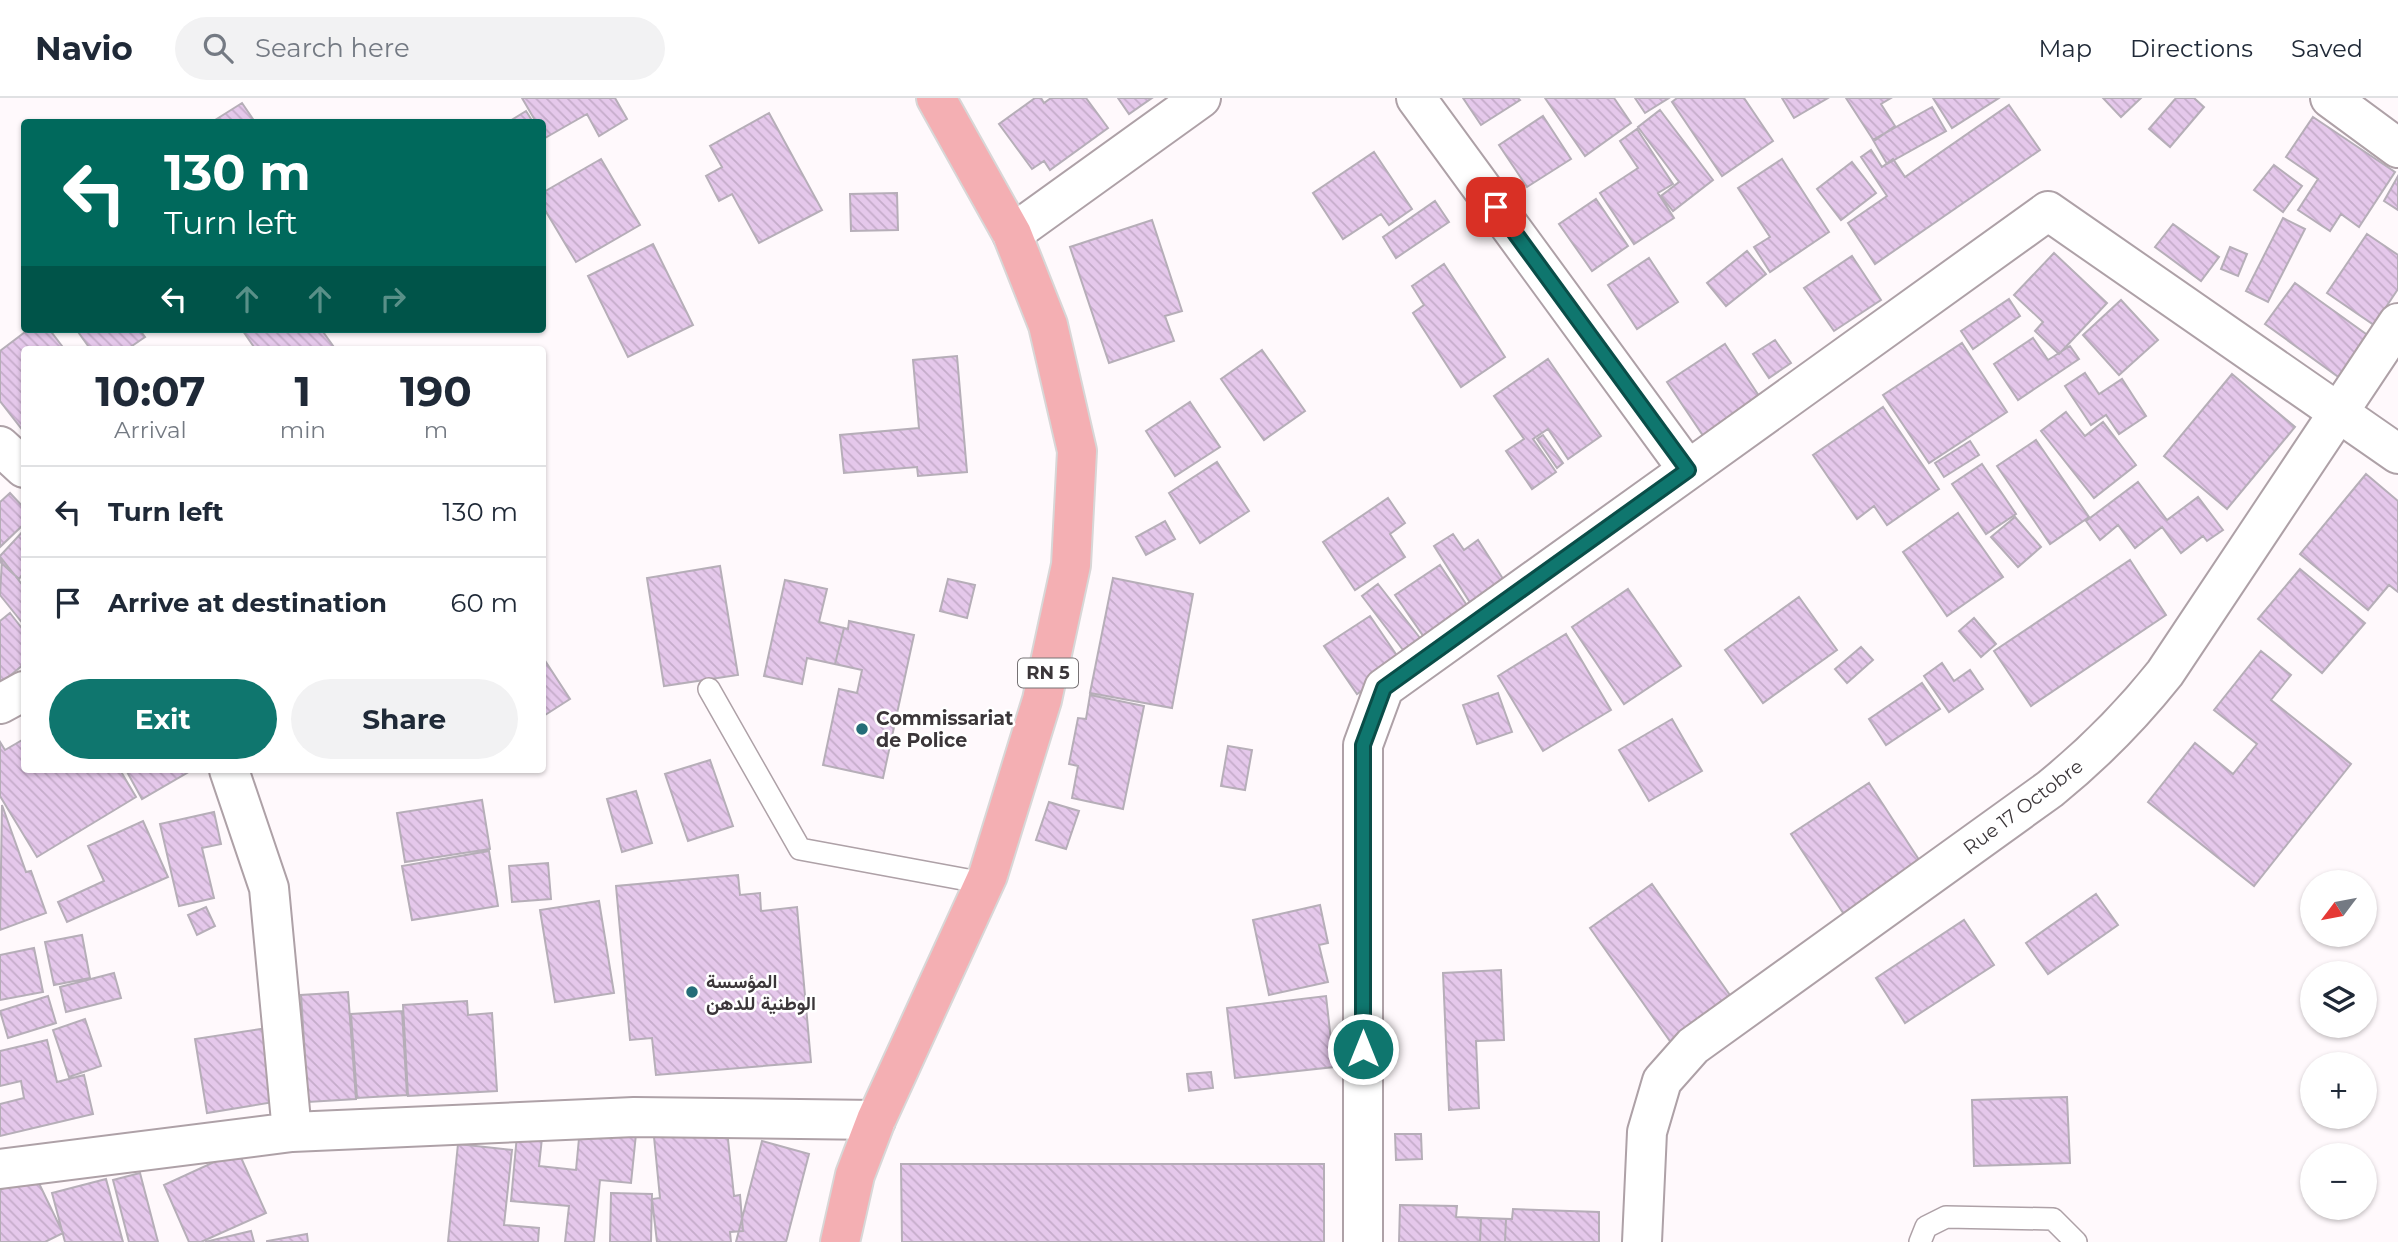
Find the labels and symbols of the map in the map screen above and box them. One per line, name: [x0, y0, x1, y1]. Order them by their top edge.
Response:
pin: [1466, 177, 1526, 237]
road number: RN 5: [1018, 658, 1078, 688]
place label: Commissariat de Police: [876, 707, 1013, 752]
marker: Commissariat de Police: [854, 721, 870, 737]
street label: Rue 17 Octobre: [1959, 755, 2087, 859]
north arrow: [2300, 870, 2376, 947]
place label: المؤسسة الوطنية للدهن: [706, 970, 816, 1016]
marker: المؤسسة الوطنية للدهن: [684, 984, 700, 1000]
position arrow: [1326, 1012, 1400, 1086]

